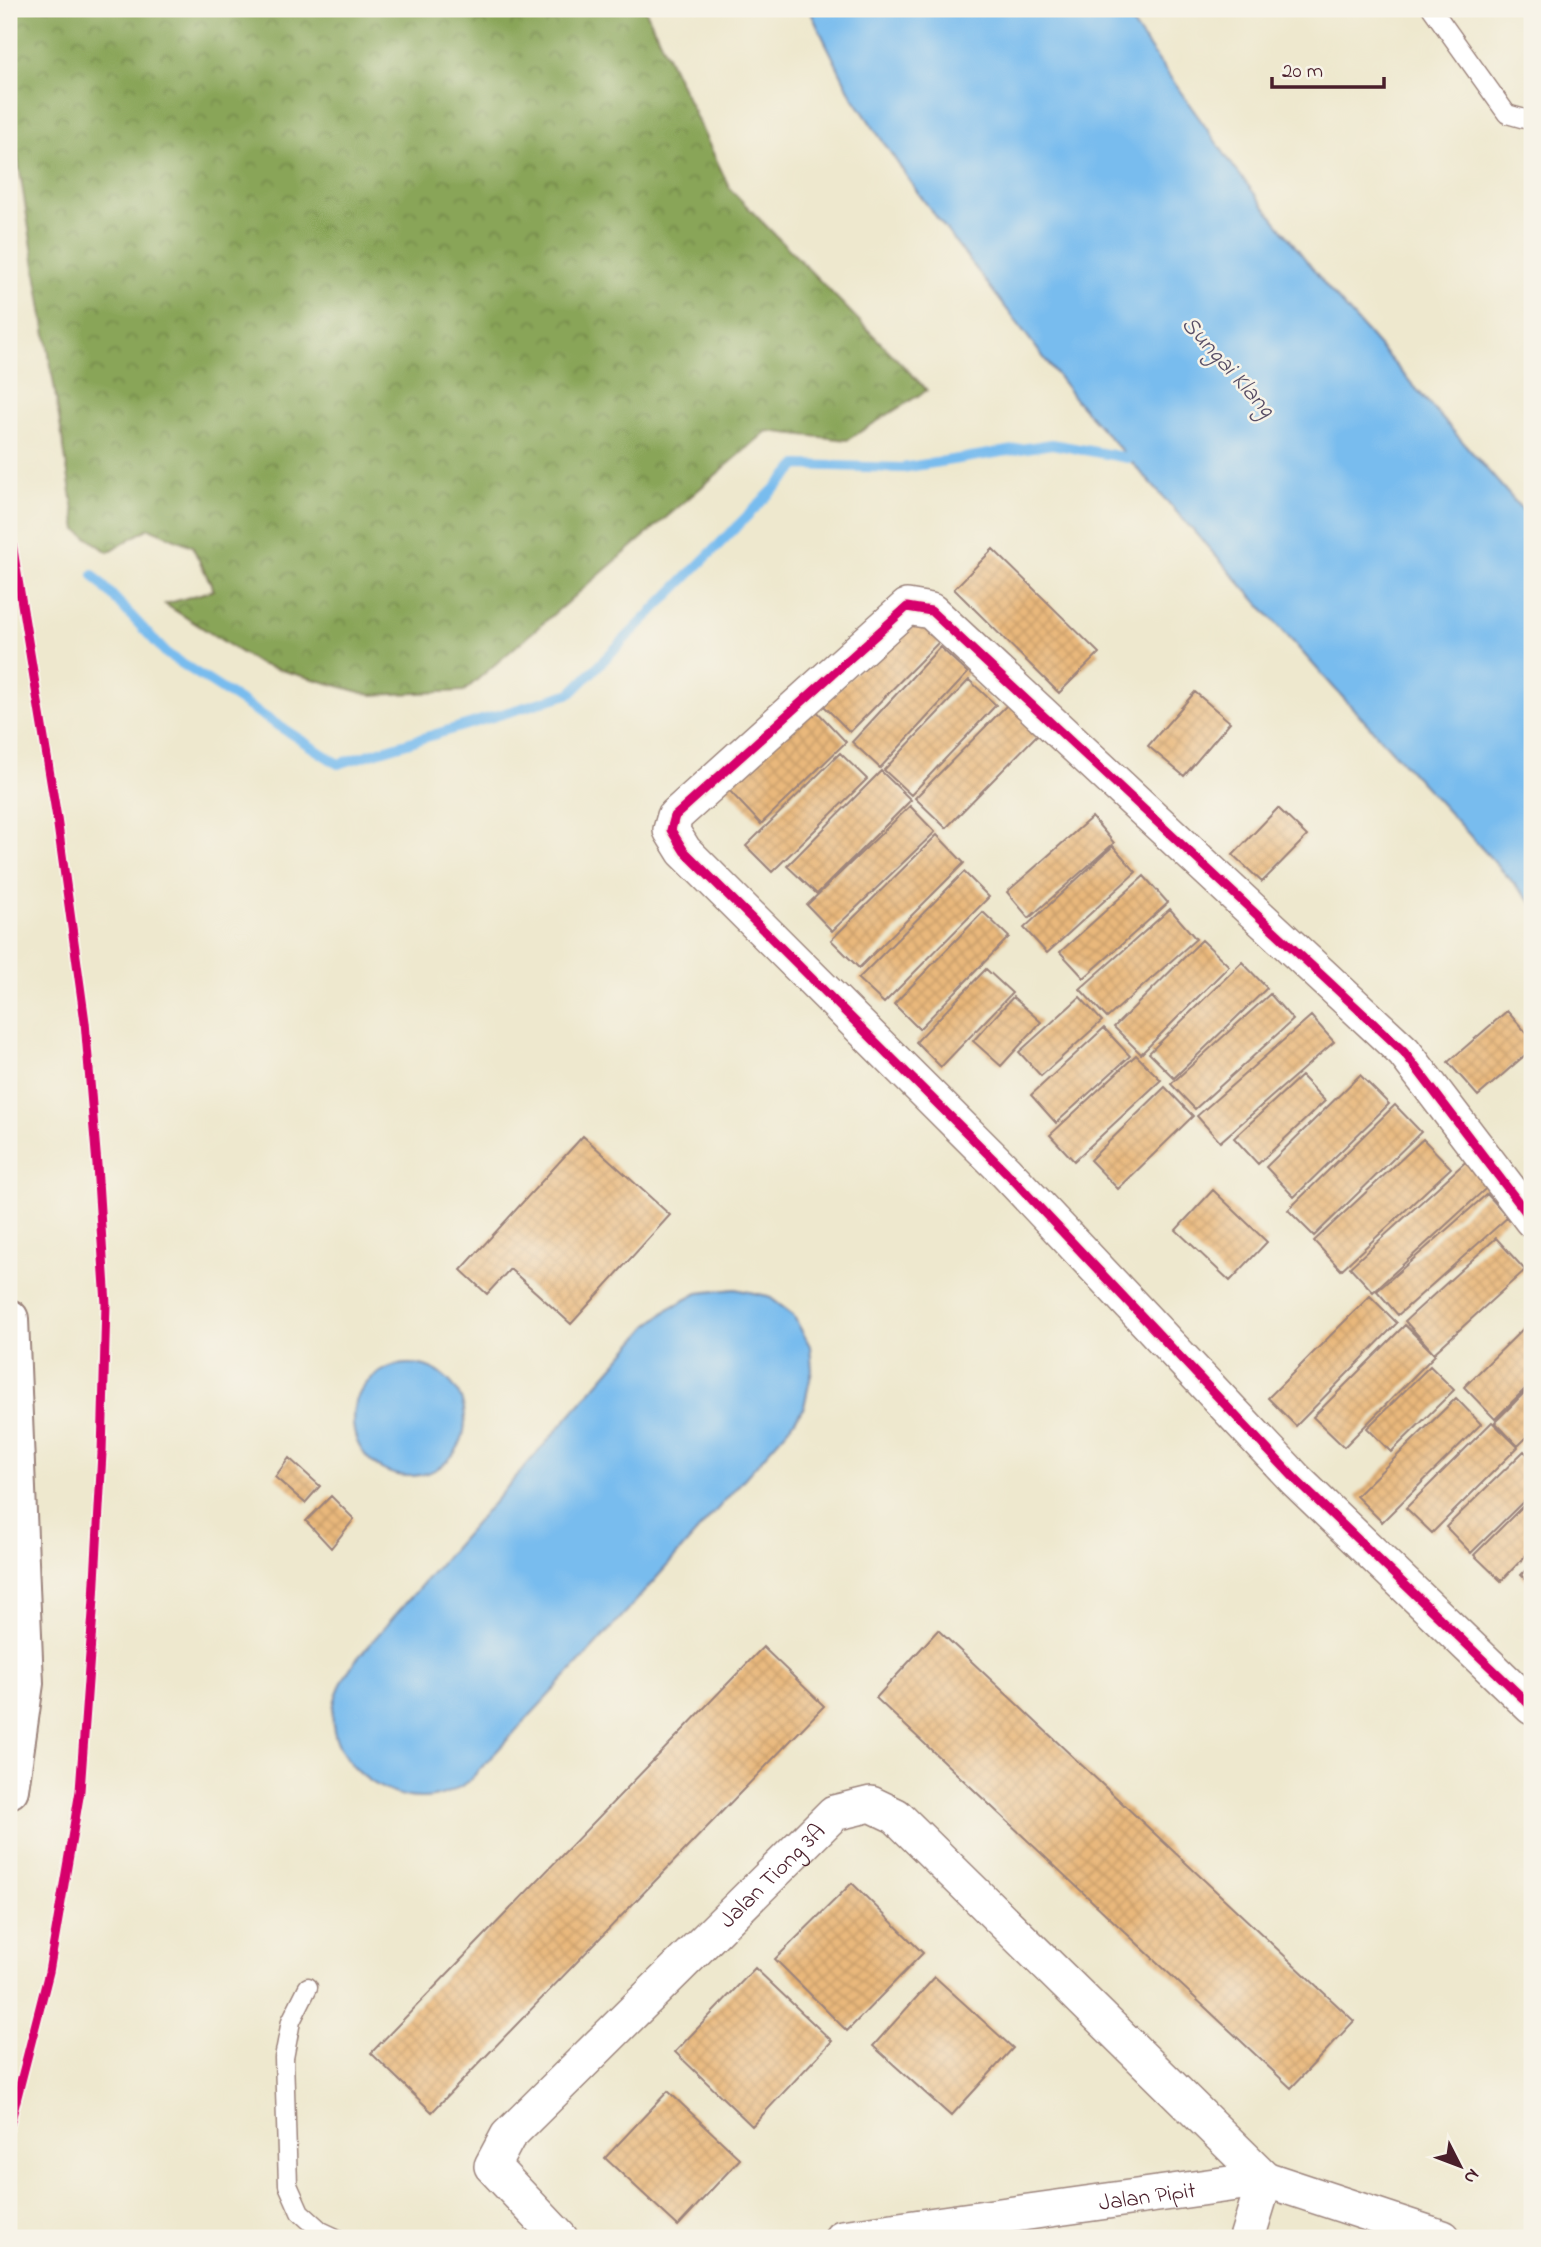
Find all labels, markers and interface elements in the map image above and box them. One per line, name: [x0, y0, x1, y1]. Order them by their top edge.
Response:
scale bar: [1272, 46, 1384, 90]
text: 20 m: [1282, 57, 1323, 87]
water label: Sungai Klang: [1172, 309, 1283, 427]
street label: Jalan Tiong 3A: [713, 1817, 834, 1937]
north arrow: [1426, 2132, 1496, 2202]
text: N: [1456, 2162, 1485, 2190]
street label: Jalan Pipit: [1097, 2175, 1198, 2221]

